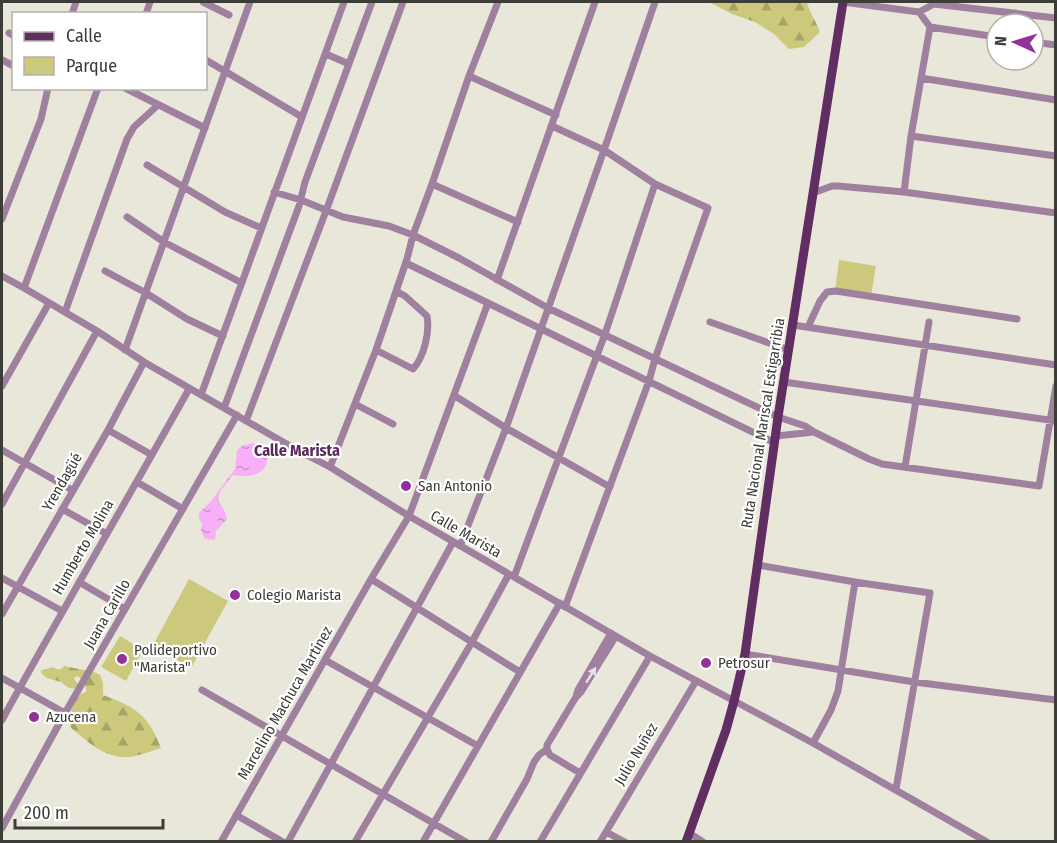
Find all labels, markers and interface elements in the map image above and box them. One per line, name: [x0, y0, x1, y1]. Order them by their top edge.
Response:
legend: [12, 12, 207, 90]
north arrow: [985, 12, 1045, 72]
text: Calle: [66, 25, 102, 47]
text: N: [991, 36, 1010, 46]
text: Parque: [66, 55, 117, 77]
street label: Ruta Nacional Mariscal Estigarribia: [737, 317, 789, 529]
district label: Calle Marista: [254, 441, 340, 460]
street label: Yrendagüé: [38, 450, 86, 514]
place label: San Antonio: [418, 477, 492, 495]
marker: San Antonio: [399, 479, 413, 493]
street label: Humberto Molina: [49, 496, 117, 598]
street label: Calle Marista: [427, 506, 505, 562]
street label: Juana Carillo: [80, 576, 134, 652]
place label: Colegio Marista: [247, 586, 341, 604]
marker: Colegio Marista: [228, 588, 242, 602]
street label: Marcelino Machuca Martínez: [234, 623, 336, 783]
place label: Polideportivo "Marista": [134, 641, 217, 676]
marker: Polideportivo "Marista": [115, 652, 129, 666]
place label: Petrosur: [718, 654, 771, 672]
marker: Petrosur: [699, 656, 713, 670]
one-way arrow: [586, 667, 597, 683]
place label: Azucena: [46, 708, 96, 726]
marker: Azucena: [27, 710, 41, 724]
street label: Julio Nuñez: [610, 720, 662, 788]
scale bar: [15, 792, 164, 830]
text: 200 m: [24, 802, 69, 824]

